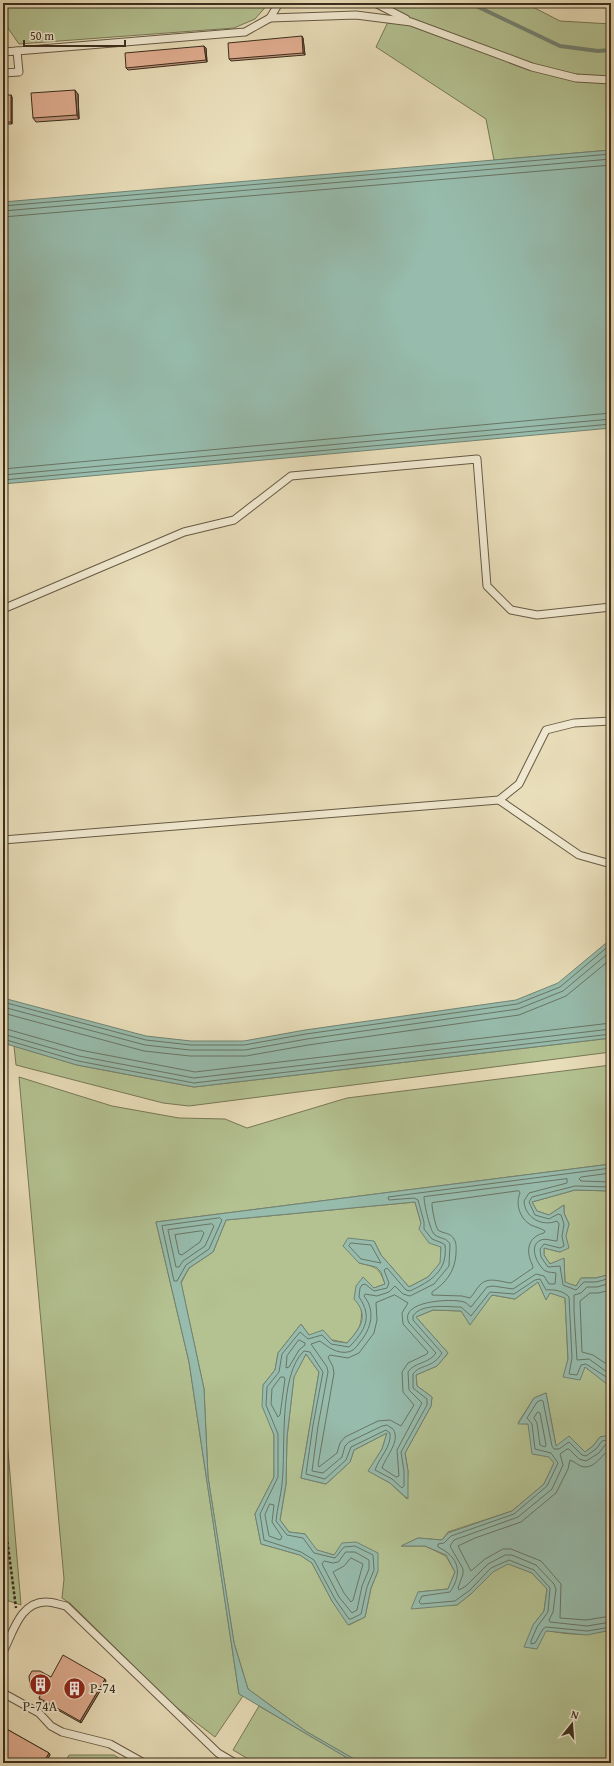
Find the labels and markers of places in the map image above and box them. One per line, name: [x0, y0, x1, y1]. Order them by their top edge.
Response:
building icon: P-74A: [27, 1671, 53, 1697]
building icon: P-74: [61, 1675, 87, 1701]
place label: P-74: [90, 1678, 116, 1698]
place label: P-74A: [23, 1696, 58, 1716]

